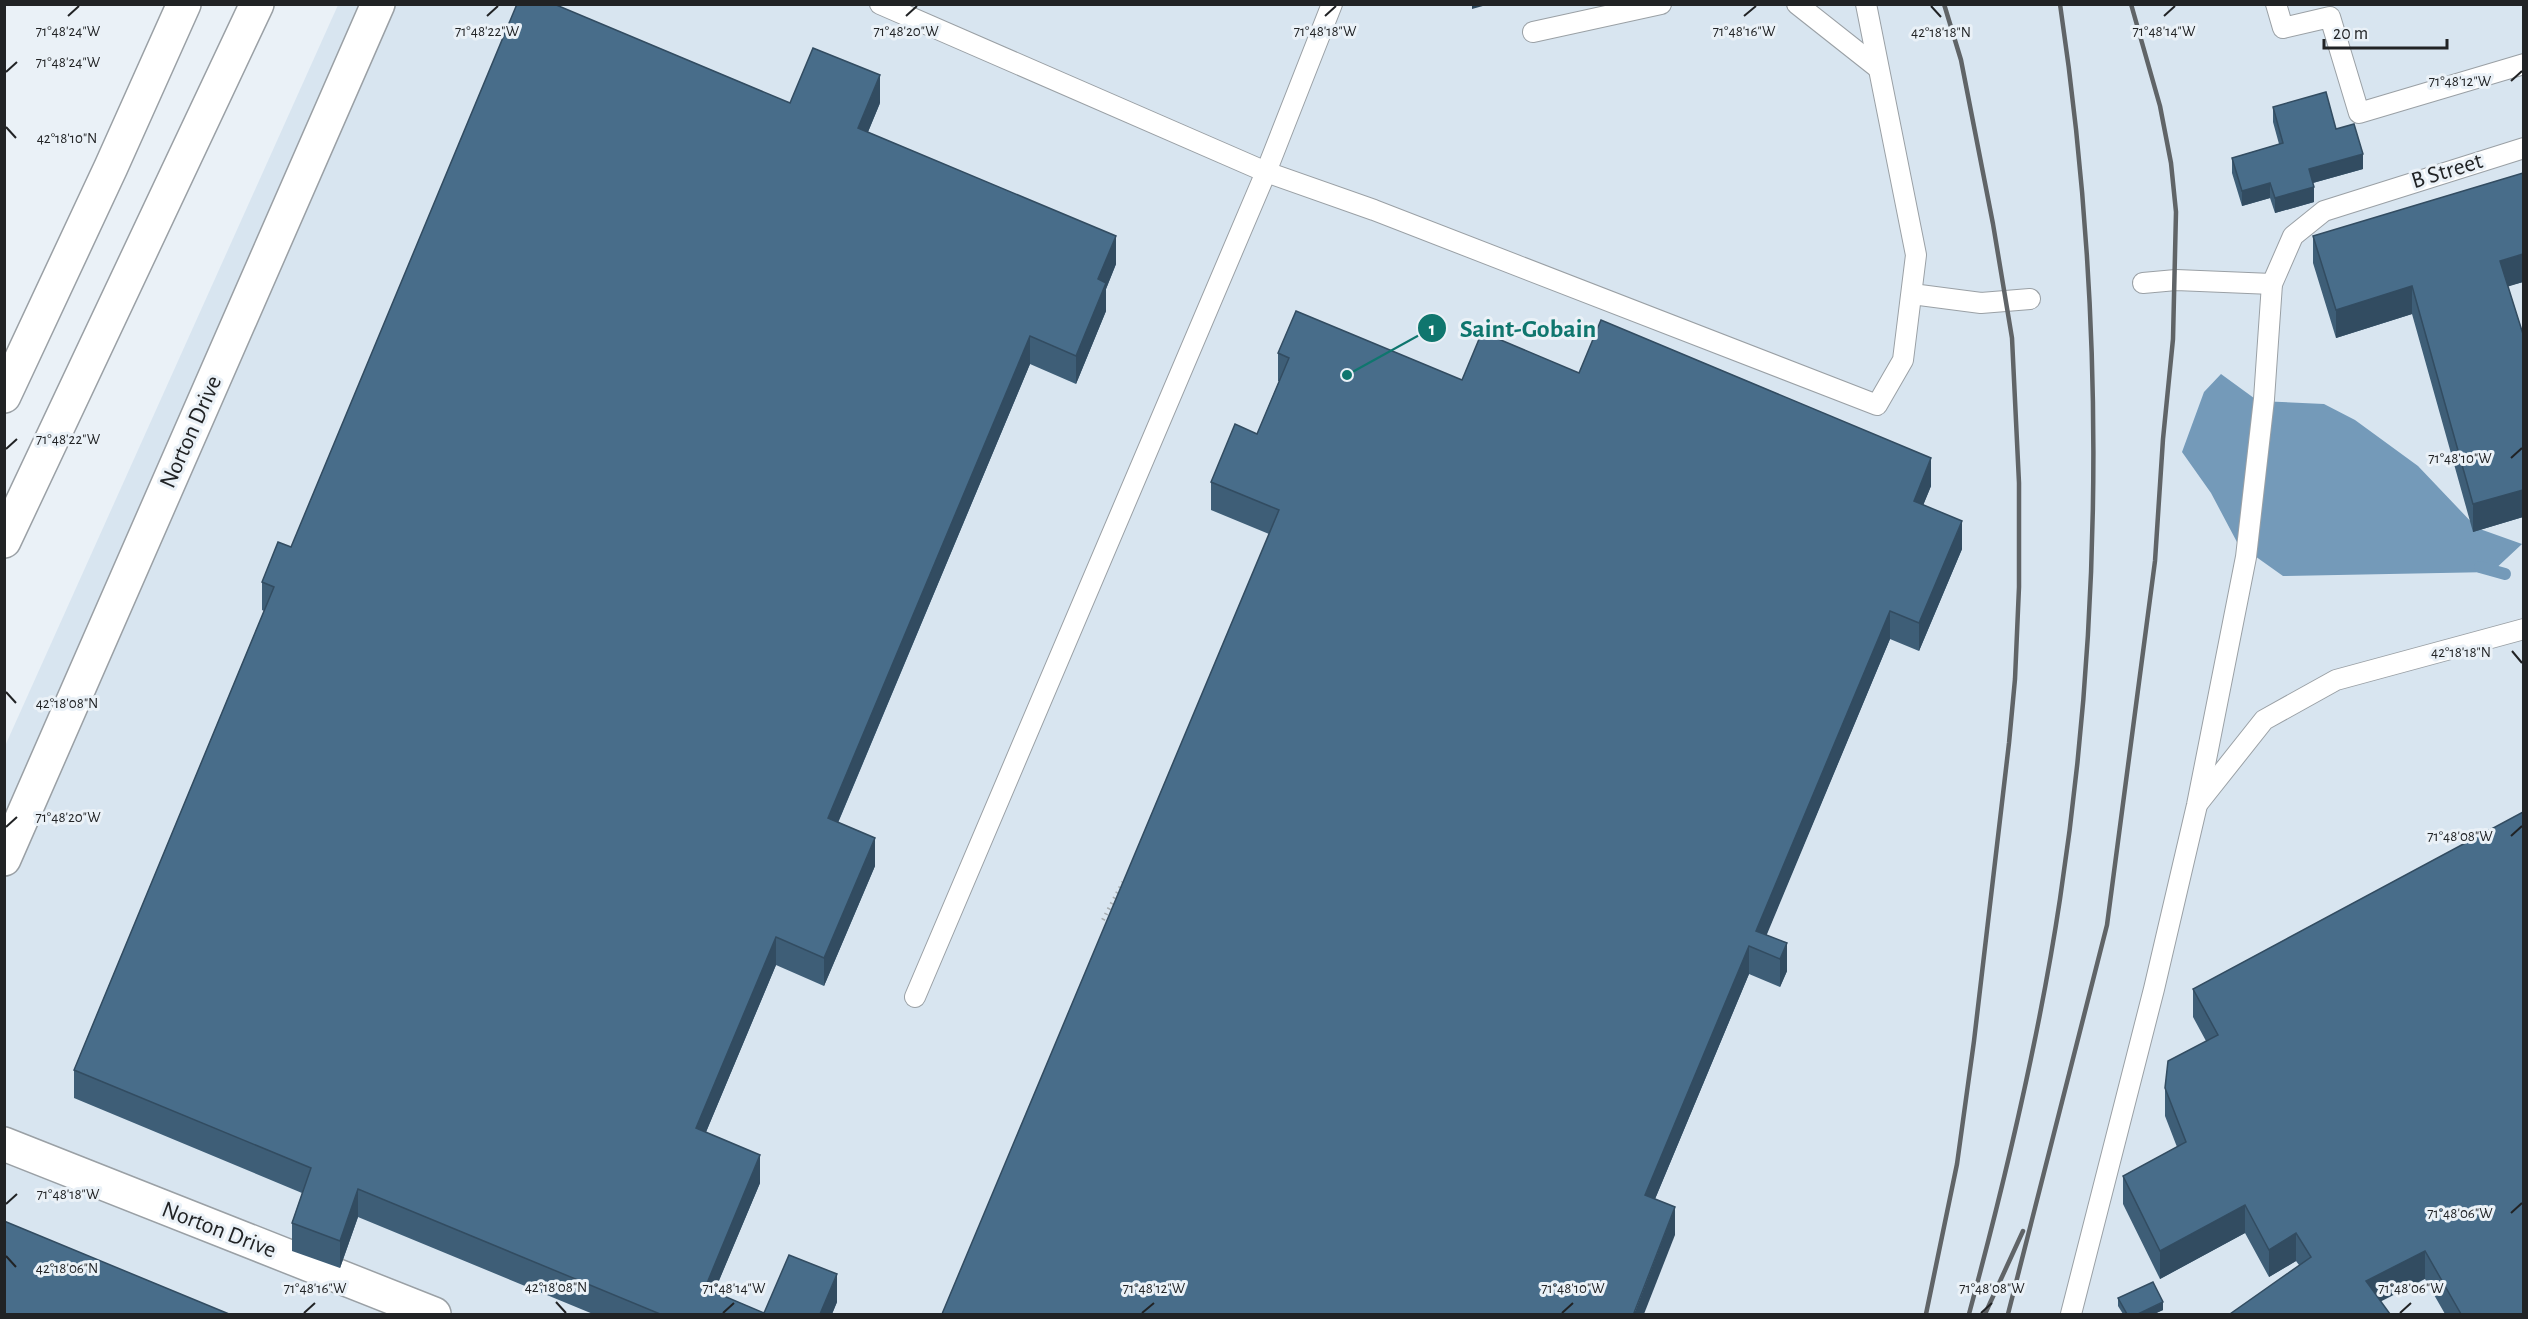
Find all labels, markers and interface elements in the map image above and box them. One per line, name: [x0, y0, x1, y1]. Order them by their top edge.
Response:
scale bar: [2324, 12, 2447, 50]
text: 71°48'24"W: [36, 24, 101, 39]
text: 71°48'22"W: [455, 24, 520, 39]
text: 71°48'20"W: [873, 24, 939, 39]
text: 71°48'18"W: [1294, 24, 1357, 39]
text: 71°48'16"W: [1713, 24, 1776, 39]
text: 71°48'14"W: [2133, 24, 2196, 39]
text: 42°18'18"N: [1911, 25, 1971, 40]
text: 20 m: [2333, 25, 2368, 43]
text: 71°48'24"W: [36, 55, 101, 70]
text: 71°48'12"W: [2429, 74, 2492, 89]
text: 42°18'10"N: [37, 131, 97, 146]
street label: B Street: [2408, 149, 2486, 193]
callout: Saint-Gobain: [1417, 306, 1608, 350]
text: Saint-Gobain: [1460, 316, 1596, 342]
text: 1: [1429, 321, 1435, 339]
street label: Norton Drive: [156, 372, 226, 492]
text: 71°48'22"W: [36, 432, 101, 447]
text: 71°48'10"W: [2428, 451, 2492, 466]
text: 42°18'18"N: [2431, 645, 2491, 660]
text: 42°18'08"N: [36, 696, 98, 711]
text: 71°48'20"W: [35, 810, 101, 825]
text: 71°48'08"W: [2427, 829, 2493, 844]
text: 71°48'18"W: [37, 1187, 100, 1202]
street label: Norton Drive: [159, 1197, 279, 1263]
text: 71°48'06"W: [2427, 1206, 2493, 1221]
text: 42°18'06"N: [36, 1261, 98, 1276]
text: 42°18'08"N: [525, 1280, 587, 1295]
text: 71°48'16"W: [284, 1281, 347, 1296]
text: 71°48'14"W: [703, 1281, 766, 1296]
text: 71°48'12"W: [1123, 1281, 1186, 1296]
text: 71°48'10"W: [1541, 1281, 1605, 1296]
text: 71°48'08"W: [1959, 1281, 2025, 1296]
text: 71°48'06"W: [2378, 1281, 2444, 1296]

